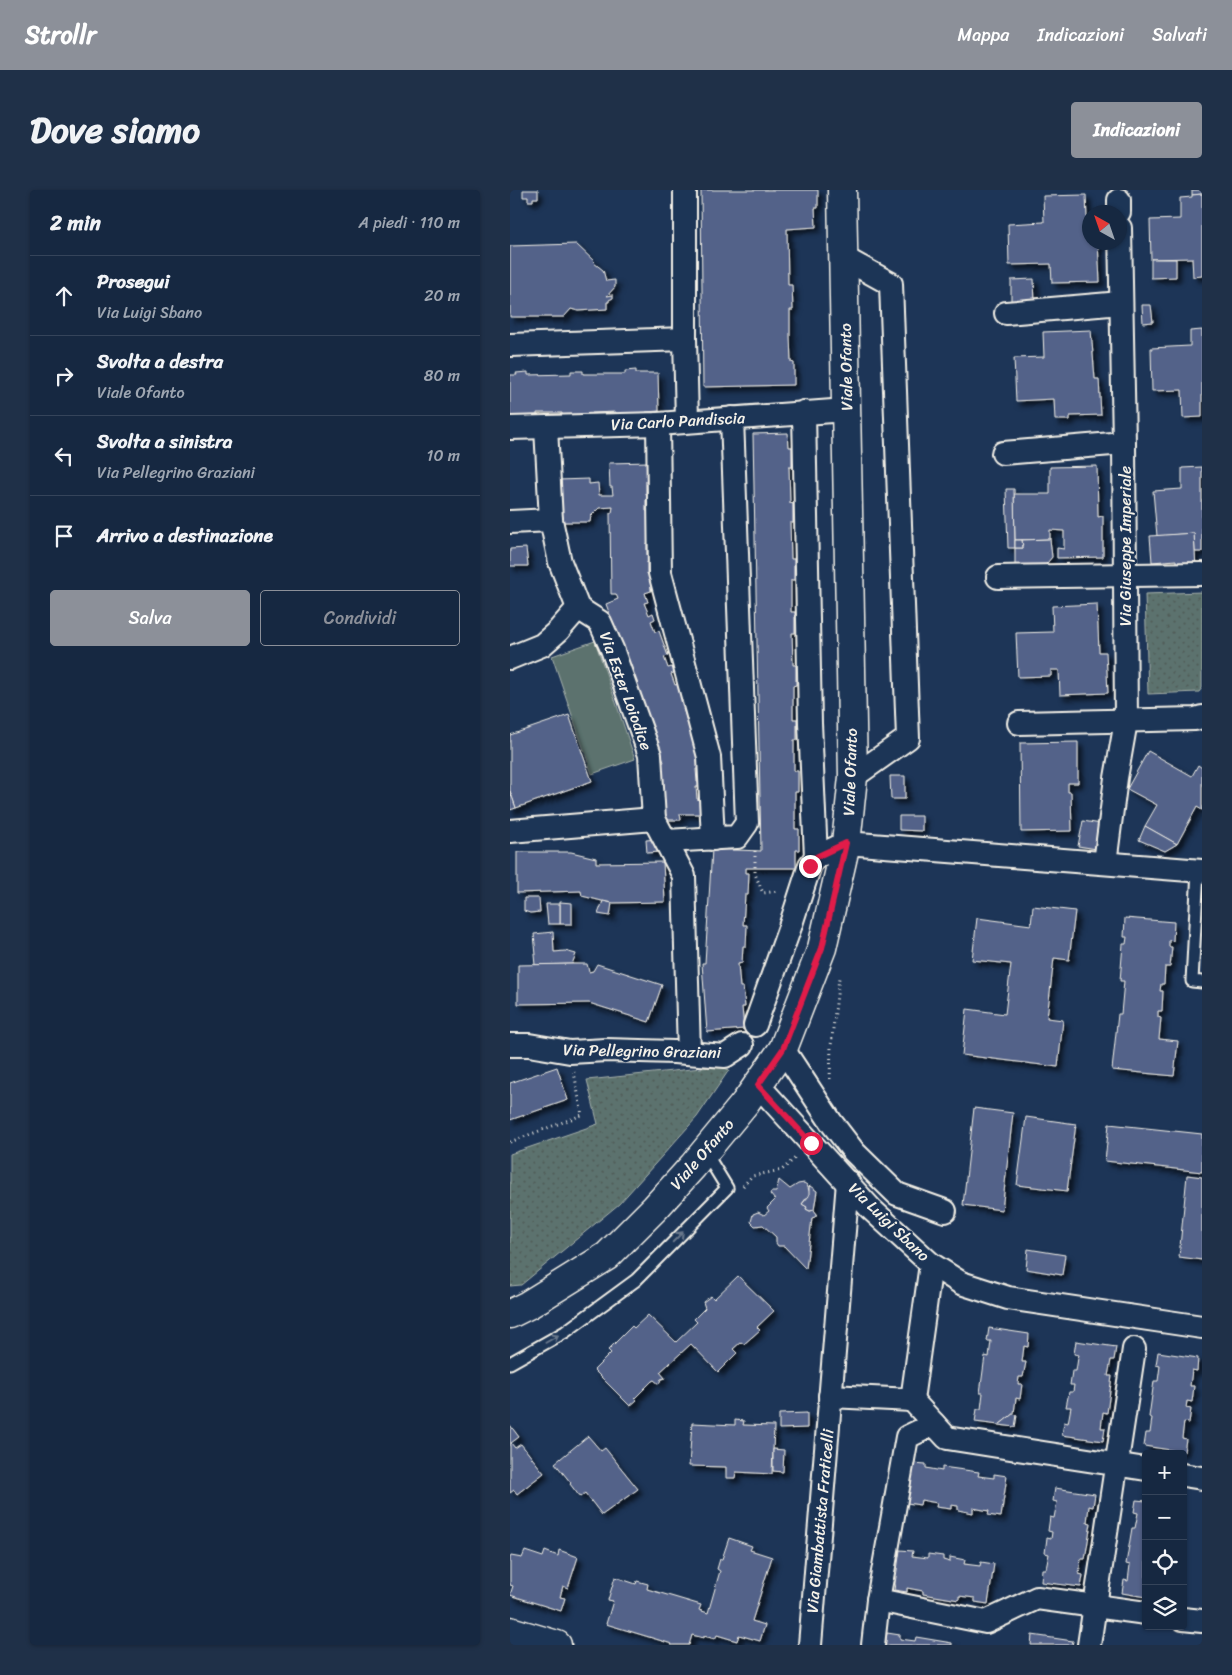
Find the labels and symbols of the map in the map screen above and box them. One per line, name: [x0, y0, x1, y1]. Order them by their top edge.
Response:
north arrow: [1082, 205, 1127, 250]
street label: Viale Ofanto: [831, 323, 861, 411]
street label: Via Carlo Pandiscia: [610, 403, 747, 439]
street label: Via Giuseppe Imperiale: [1111, 466, 1140, 626]
street label: Via Ester Loiodice: [591, 627, 661, 755]
street label: Viale Ofanto: [834, 728, 866, 816]
route end: [799, 855, 822, 878]
street label: Via Pellegrino Graziani: [563, 1035, 722, 1067]
street label: Viale Ofanto: [662, 1111, 742, 1197]
route start: [800, 1132, 823, 1155]
street label: Via Luigi Sbano: [841, 1175, 937, 1269]
one-way arrow: [672, 1231, 684, 1243]
one-way arrow: [545, 1334, 560, 1344]
street label: Via Giambattista Fraticelli: [798, 1427, 843, 1614]

